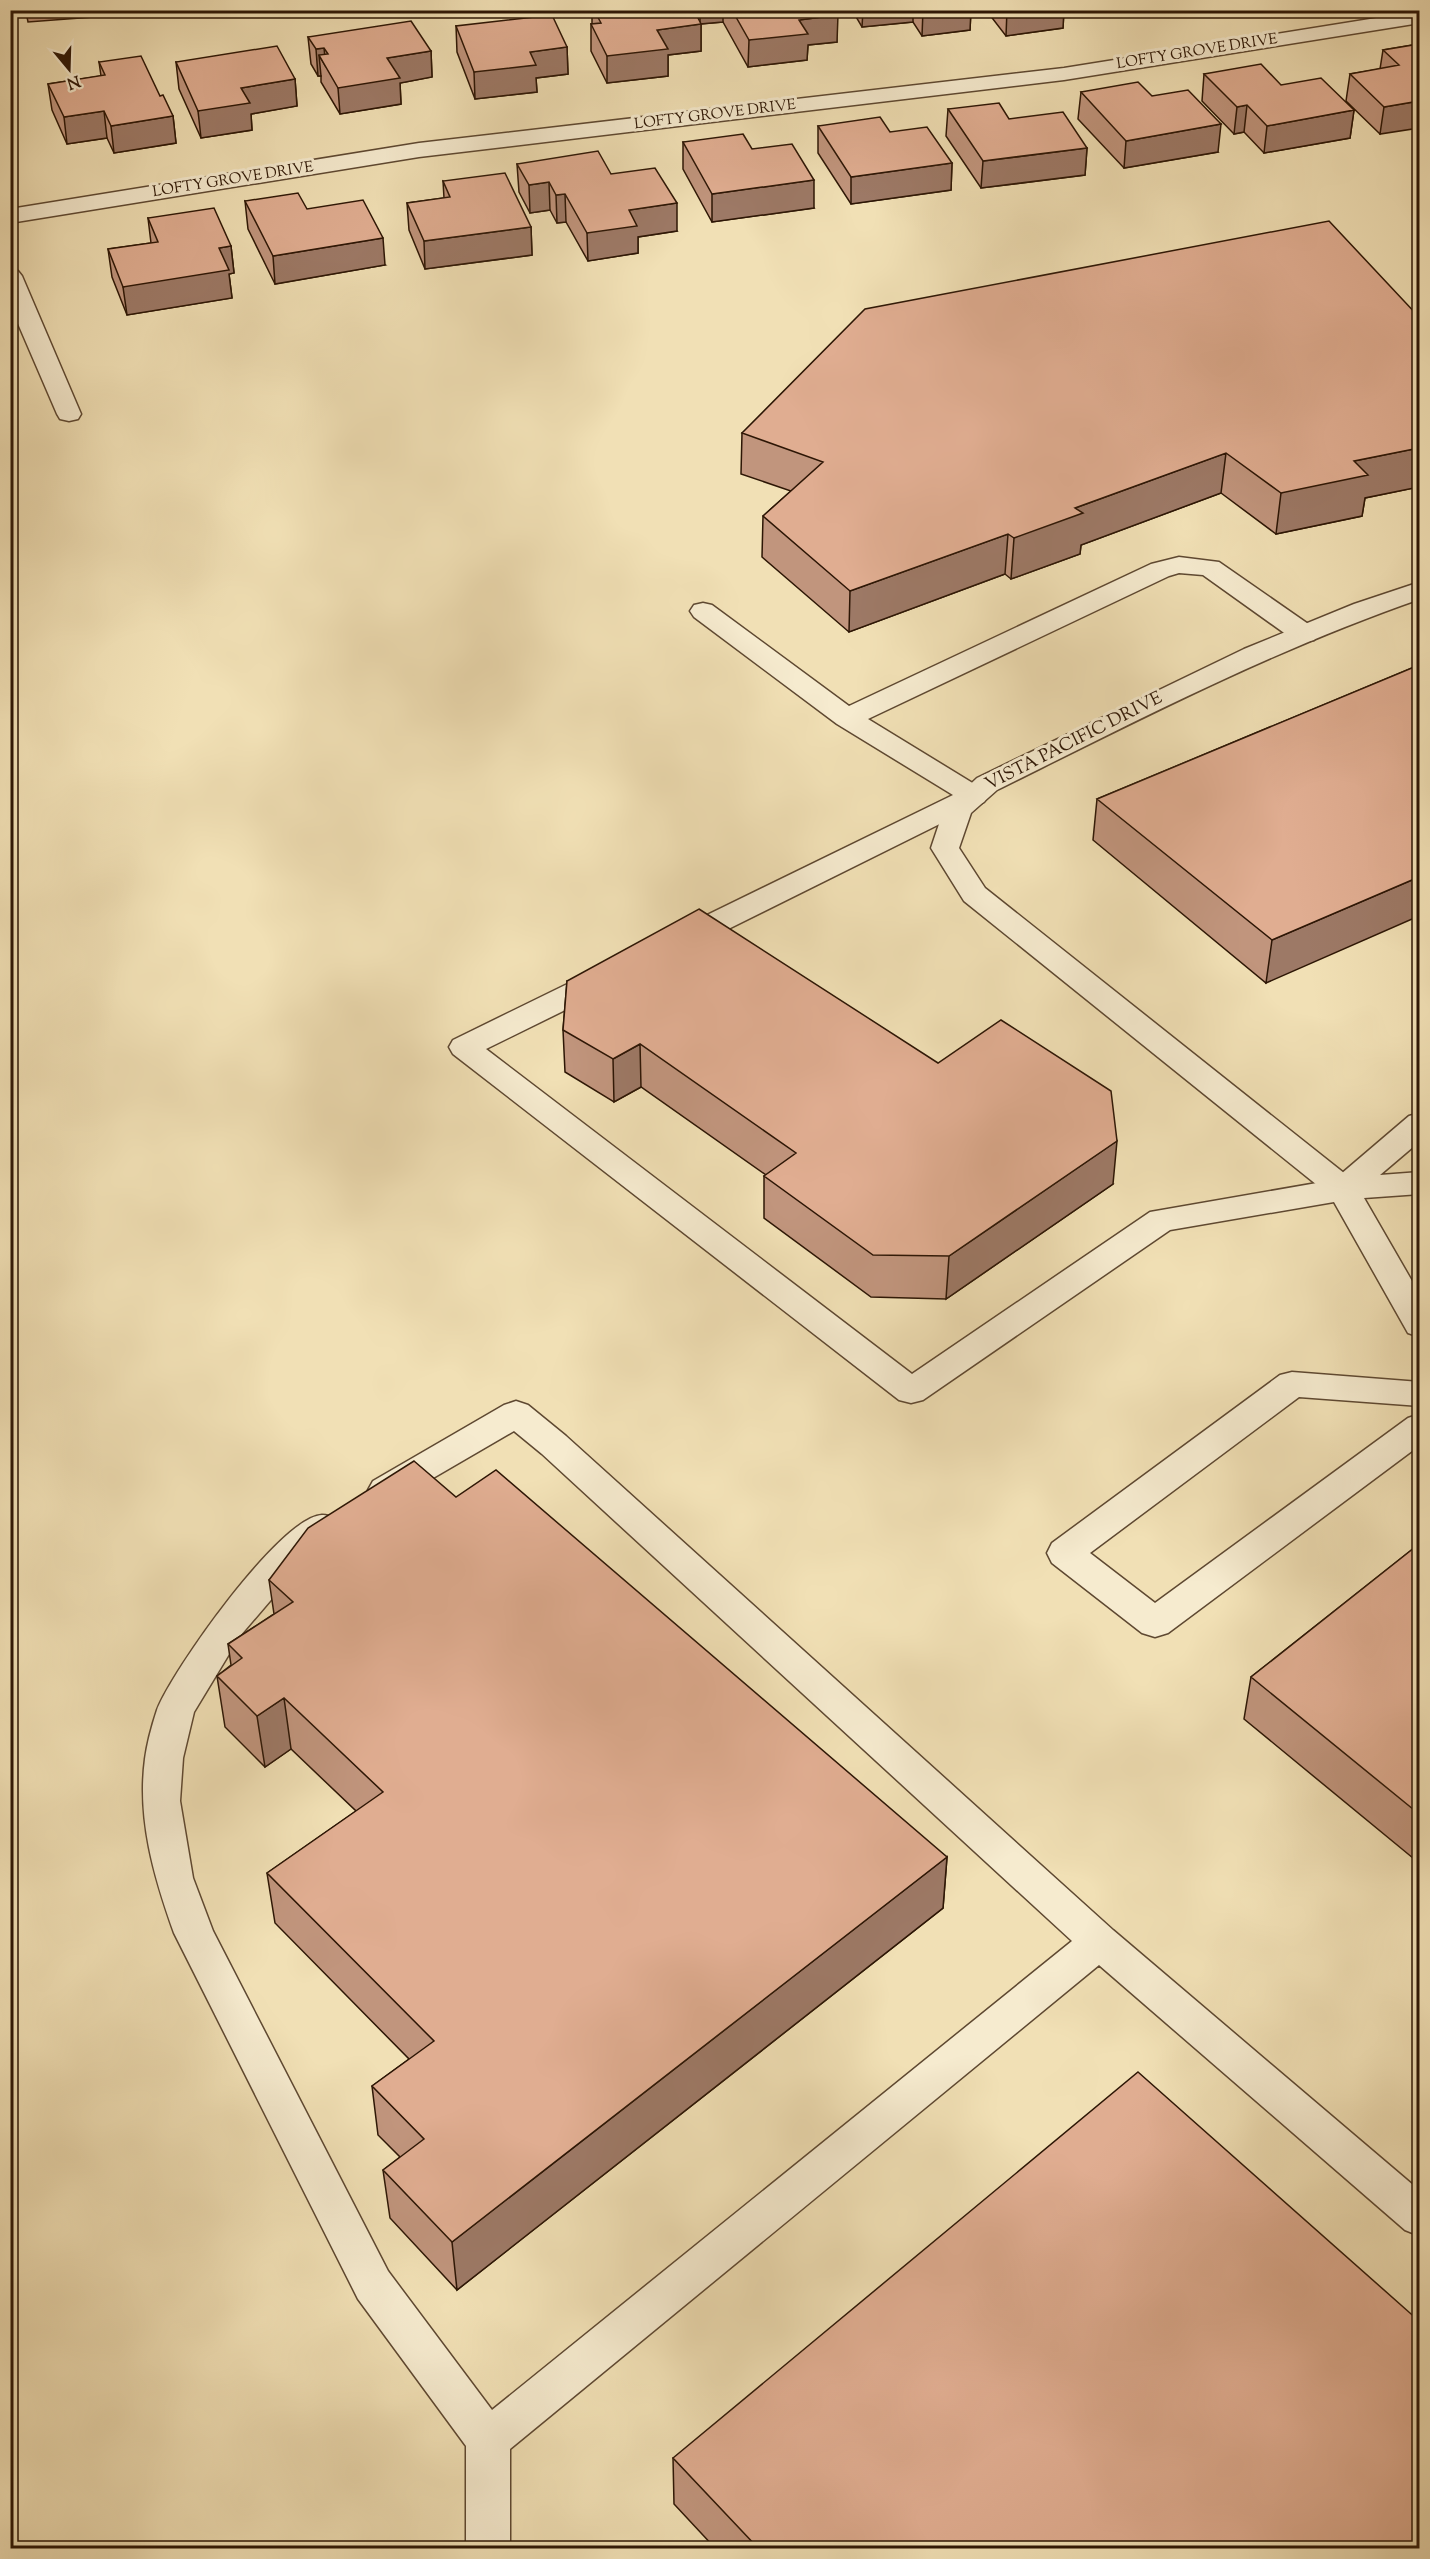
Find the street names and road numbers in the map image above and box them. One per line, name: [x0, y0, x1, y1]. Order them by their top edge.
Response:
street label: LOFTY GROVE DRIVE: [1115, 29, 1279, 75]
street label: LOFTY GROVE DRIVE: [633, 95, 797, 135]
street label: LOFTY GROVE DRIVE: [151, 157, 315, 203]
street label: VISTA PACIFIC DRIVE: [981, 686, 1167, 798]

